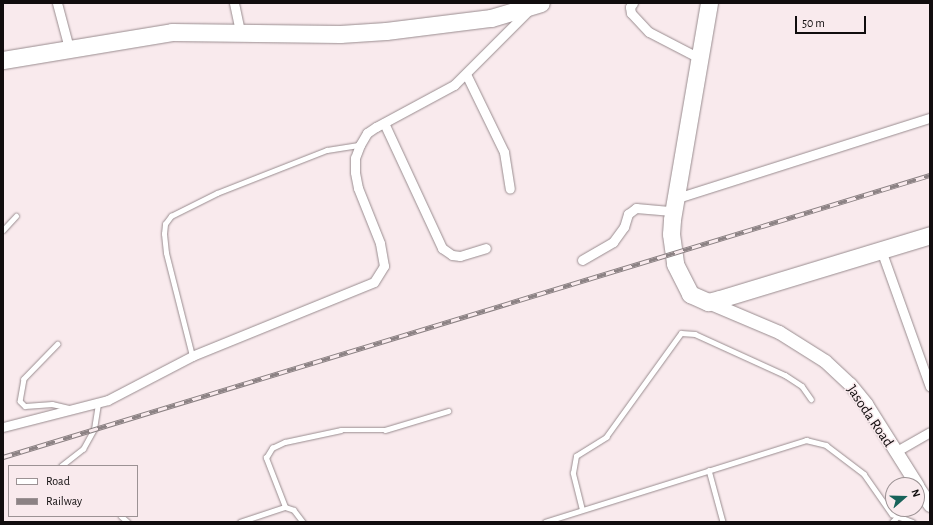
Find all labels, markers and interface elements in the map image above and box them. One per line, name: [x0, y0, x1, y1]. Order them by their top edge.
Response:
scale bar: [797, 8, 868, 34]
text: 50 m: [802, 17, 825, 29]
street label: Jasoda Road: [843, 381, 897, 451]
legend: [8, 465, 138, 517]
text: Road: [46, 475, 70, 487]
north arrow: [885, 477, 925, 517]
text: N: [909, 488, 922, 499]
text: Railway: [46, 495, 82, 507]

